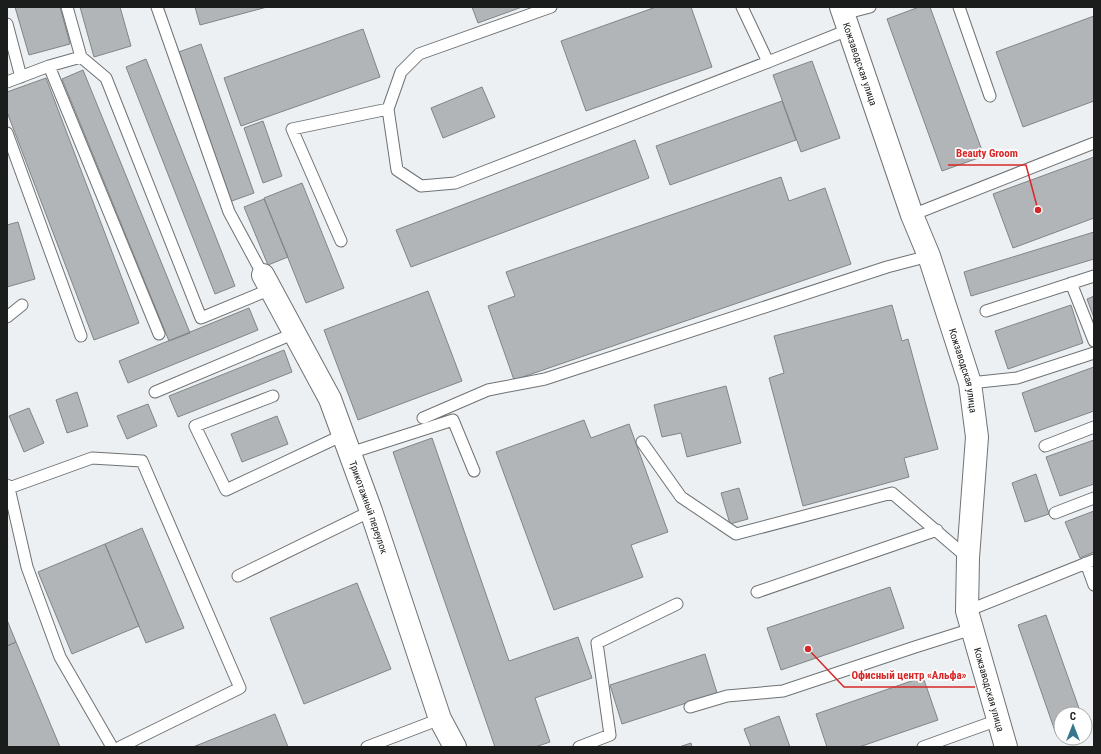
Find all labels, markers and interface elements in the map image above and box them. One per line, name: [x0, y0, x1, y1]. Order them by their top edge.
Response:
street label: Кожзаводская улица: [841, 21, 879, 107]
callout: Beauty Groom: [948, 142, 1026, 165]
text: Beauty Groom: [956, 147, 1018, 160]
street label: Кожзаводская улица: [947, 327, 979, 414]
street label: Трикотажный переулок: [347, 460, 390, 555]
street label: Кожзаводская улица: [972, 646, 1006, 733]
callout: Офисный центр «Альфа»: [844, 664, 975, 687]
text: Офисный центр «Альфа»: [851, 669, 967, 682]
north arrow: [1053, 706, 1093, 746]
text: С: [1070, 710, 1076, 723]

